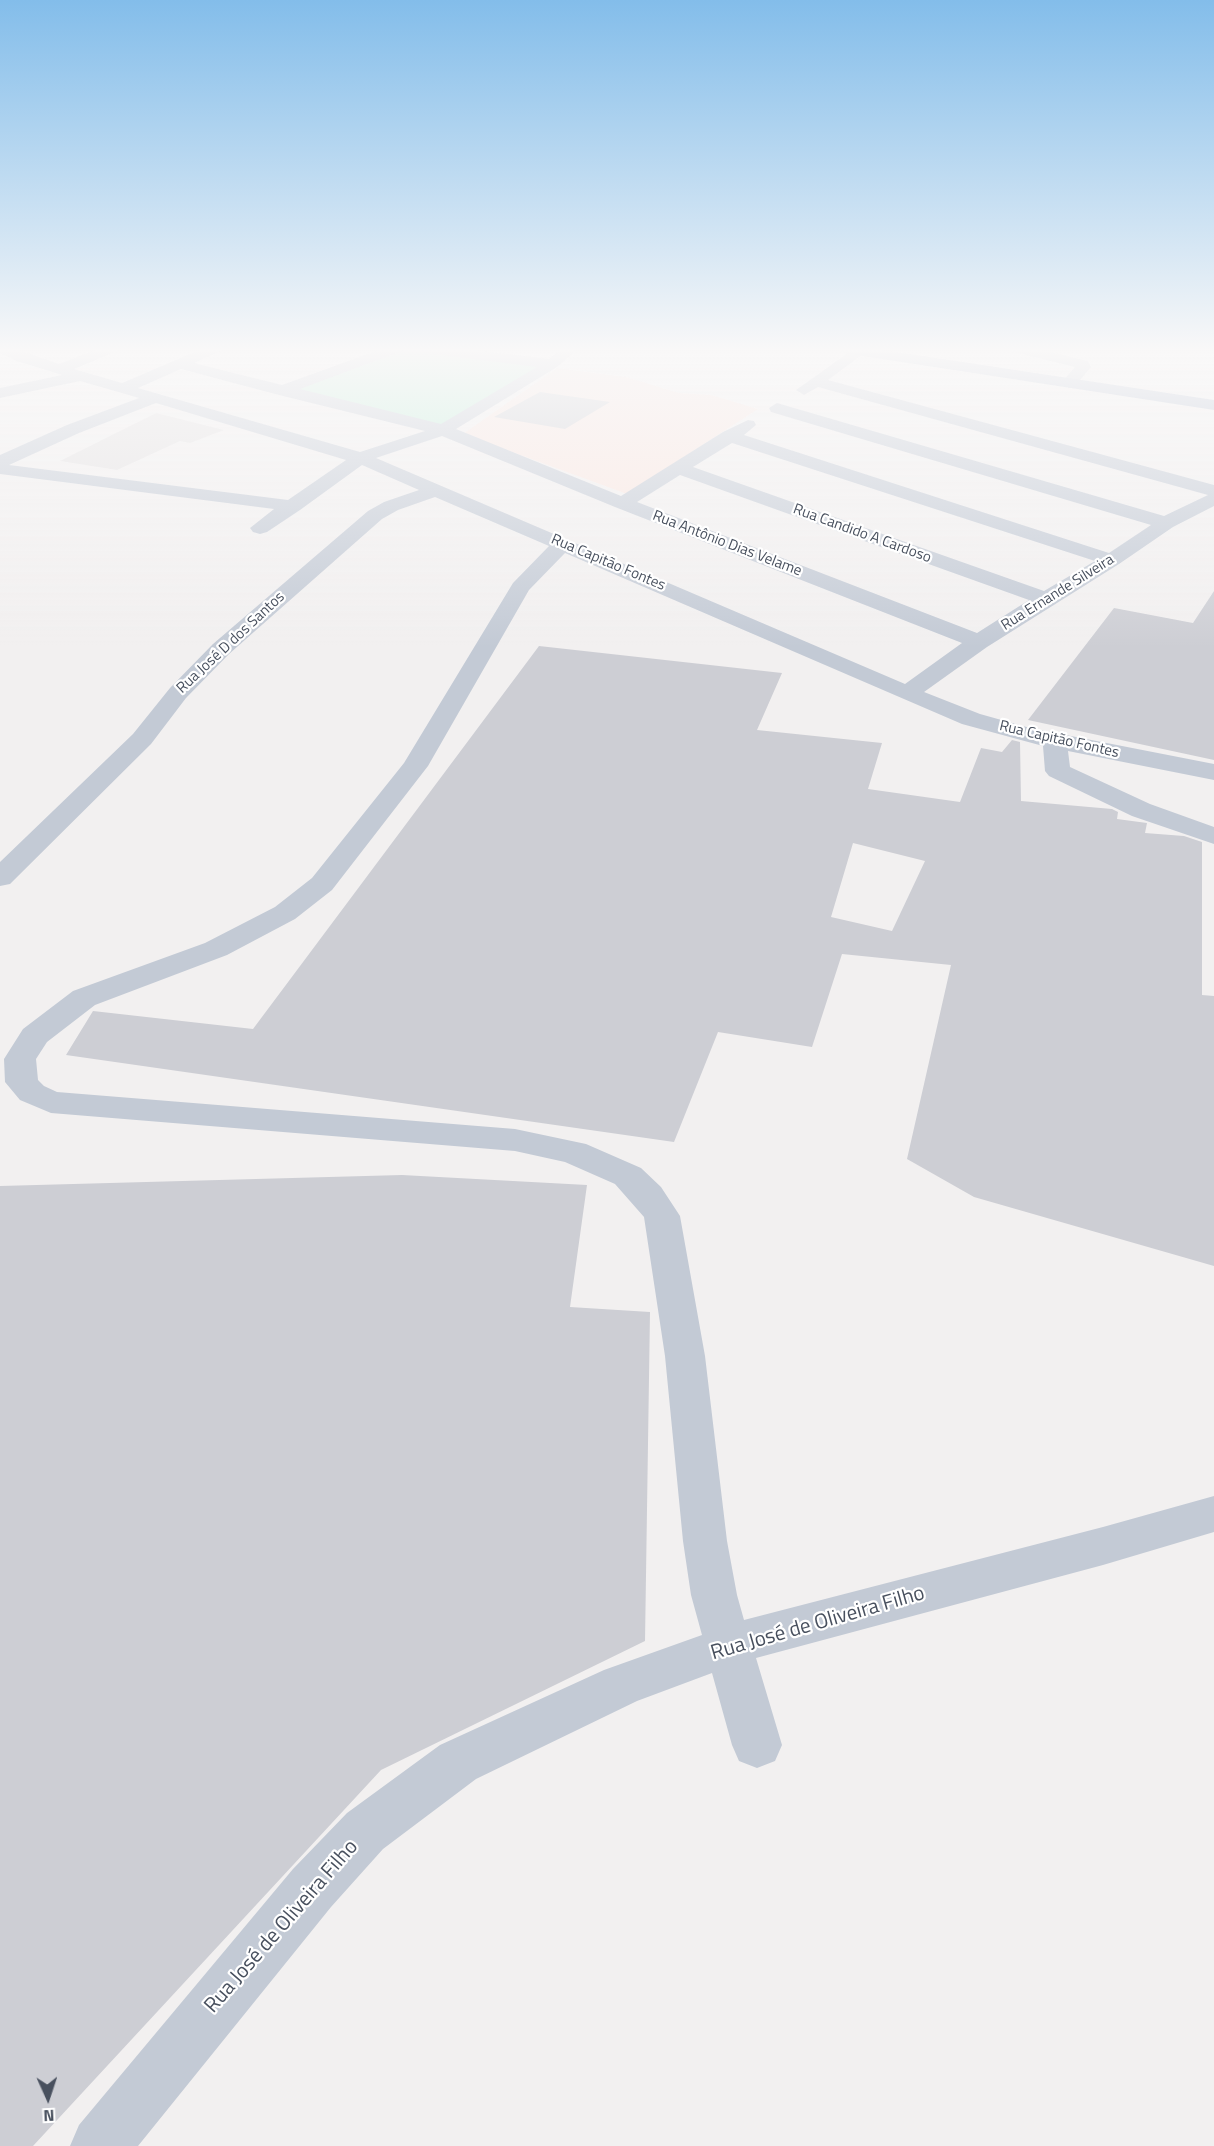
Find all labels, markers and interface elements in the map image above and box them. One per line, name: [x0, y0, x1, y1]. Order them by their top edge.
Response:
street label: Rua Candido A Cardoso: [790, 501, 934, 567]
street label: Rua Antônio Dias Velame: [650, 507, 804, 581]
street label: Rua Capitão Fontes: [548, 531, 668, 595]
street label: Rua Ernande Silveira: [998, 551, 1118, 635]
street label: Rua José D dos Santos: [173, 588, 289, 698]
street label: Rua Capitão Fontes: [997, 717, 1121, 763]
street label: Rua José de Oliveira Filho: [708, 1581, 928, 1667]
street label: Rua José de Oliveira Filho: [200, 1835, 364, 2019]
north arrow: [18, 2068, 78, 2128]
text: N: [43, 2104, 55, 2128]

